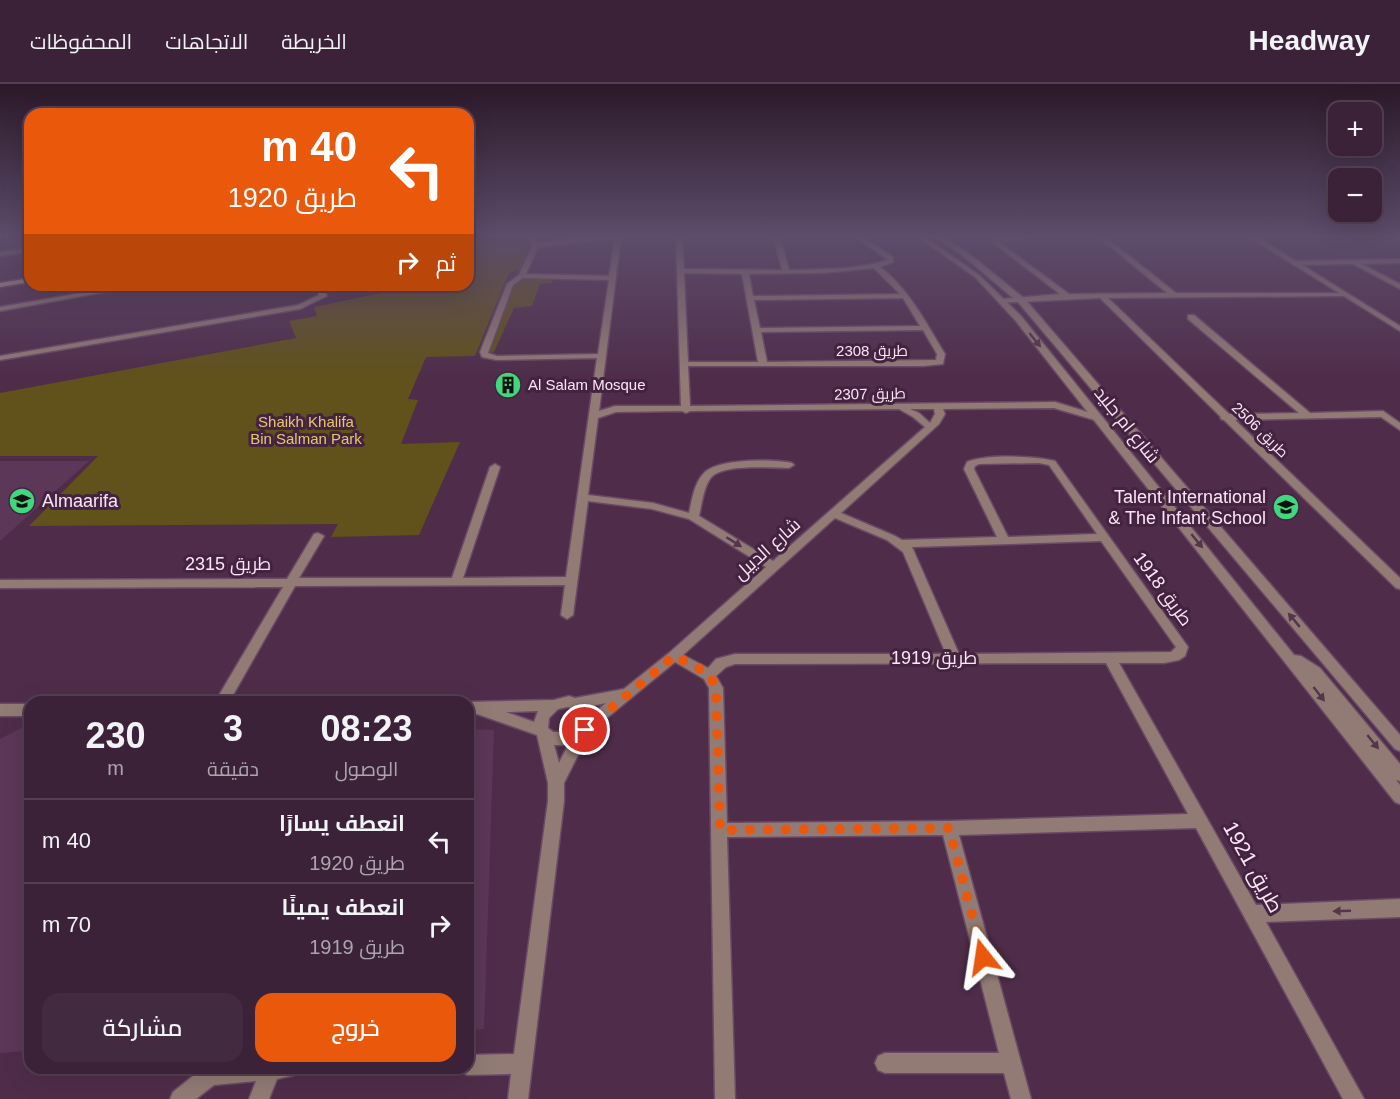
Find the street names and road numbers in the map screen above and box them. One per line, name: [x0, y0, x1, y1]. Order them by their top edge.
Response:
street label: طريق 2308: [836, 342, 908, 361]
street label: شارع ام جليد: [1089, 383, 1164, 468]
street label: طريق 2307: [834, 384, 906, 405]
street label: طريق 2506: [1227, 399, 1292, 462]
street label: شارع الديبل: [730, 514, 805, 585]
street label: طريق 1918: [1128, 548, 1196, 631]
street label: طريق 2315: [185, 554, 271, 576]
street label: طريق 1919: [891, 648, 977, 670]
street label: طريق 1921: [1217, 817, 1288, 917]

